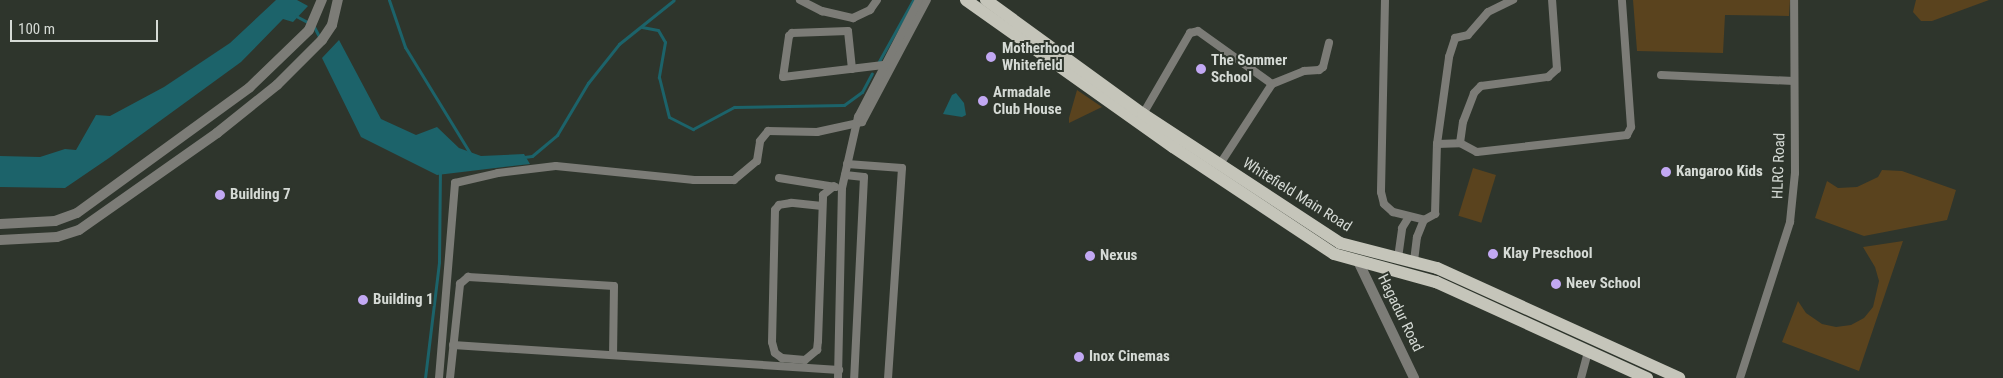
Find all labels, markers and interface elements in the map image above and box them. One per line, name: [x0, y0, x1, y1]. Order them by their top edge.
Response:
scale bar: [12, 10, 160, 42]
text: 100 m: [18, 20, 55, 38]
place label: Motherhood Whitefield: [1002, 39, 1075, 74]
marker: Motherhood Whitefield: [984, 50, 998, 64]
place label: The Sommer School: [1211, 51, 1287, 86]
marker: The Sommer School: [1195, 63, 1207, 75]
place label: Armadale Club House: [993, 83, 1062, 118]
marker: Armadale Club House: [977, 95, 989, 107]
street label: HLRC Road: [1769, 132, 1789, 200]
street label: Whitefield Main Road: [1239, 154, 1355, 236]
place label: Kangaroo Kids: [1676, 163, 1763, 181]
marker: Kangaroo Kids: [1660, 166, 1672, 178]
place label: Building 7: [230, 186, 291, 204]
marker: Building 7: [214, 189, 226, 201]
place label: Klay Preschool: [1503, 245, 1593, 263]
place label: Nexus: [1100, 247, 1137, 265]
marker: Klay Preschool: [1487, 248, 1499, 260]
marker: Nexus: [1084, 250, 1096, 262]
street label: Hagadur Road: [1374, 271, 1426, 355]
place label: Neev School: [1566, 275, 1641, 293]
marker: Neev School: [1550, 278, 1562, 290]
place label: Building 1: [373, 291, 434, 309]
marker: Building 1: [357, 294, 369, 306]
place label: Inox Cinemas: [1089, 348, 1170, 366]
marker: Inox Cinemas: [1073, 351, 1085, 363]

